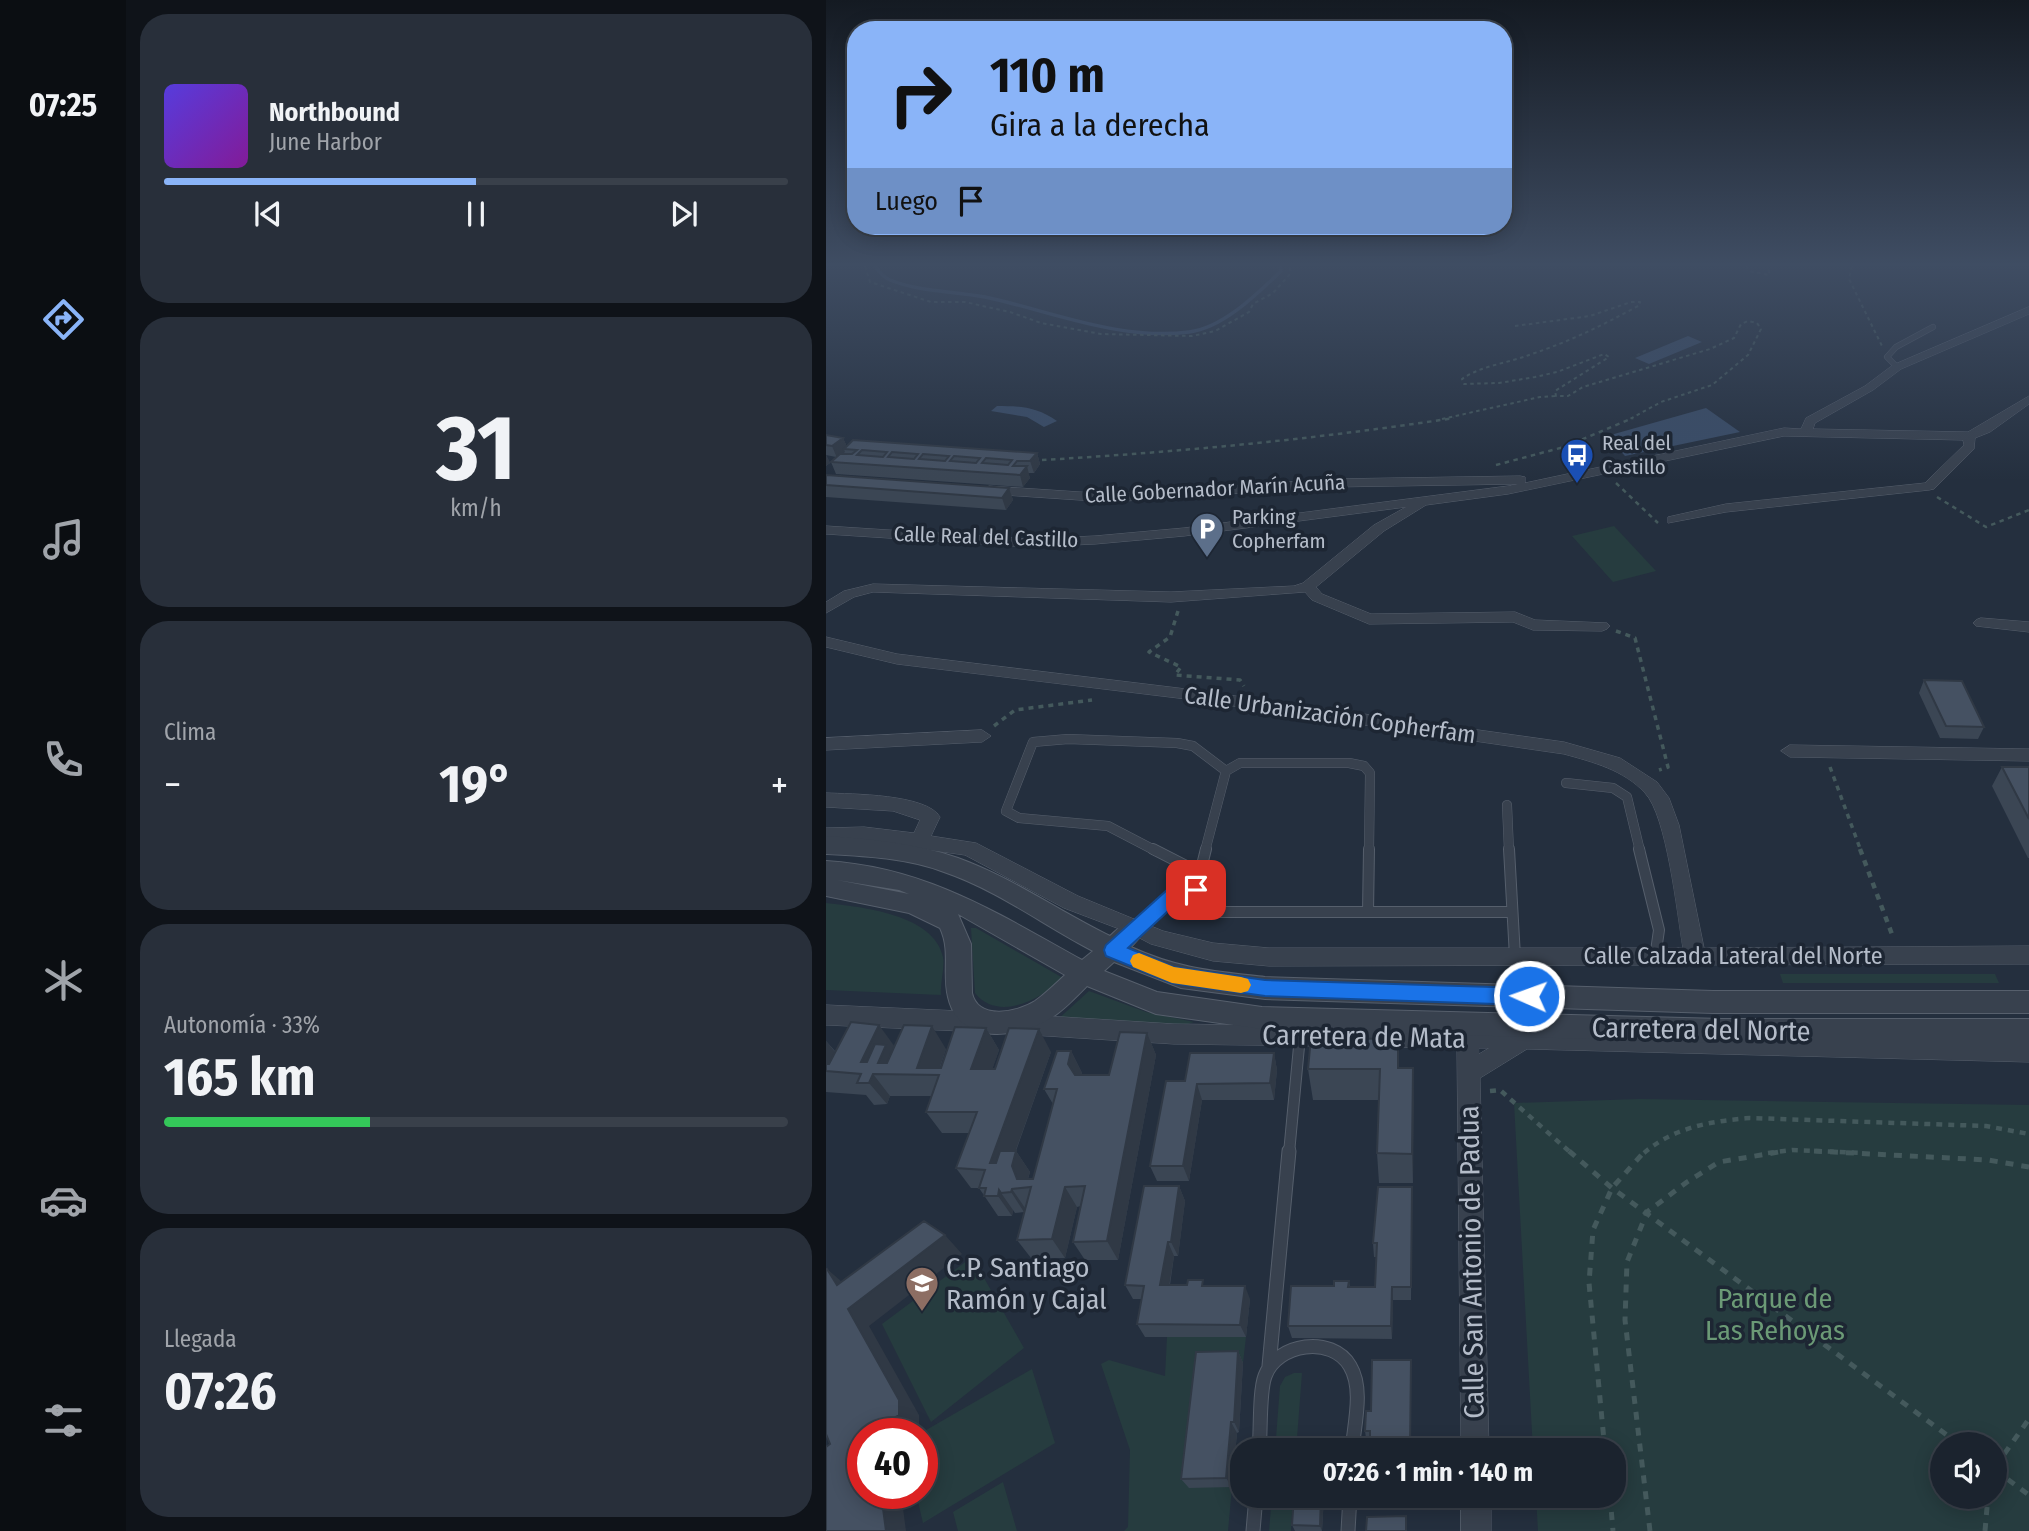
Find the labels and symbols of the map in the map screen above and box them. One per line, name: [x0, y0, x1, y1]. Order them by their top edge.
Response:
place label: Real del Castillo: [1602, 430, 1672, 480]
bus stop icon: Real del Castillo: [1558, 436, 1596, 485]
street label: Calle Gobernador Marín Acuña: [1084, 469, 1346, 509]
place label: Parking Copherfam: [1232, 504, 1326, 554]
parking icon: Parking Copherfam: [1188, 510, 1226, 559]
street label: Calle Real del Castillo: [893, 521, 1079, 553]
street label: Calle Urbanización Copherfam: [1182, 681, 1478, 749]
pin: [1166, 860, 1226, 920]
street label: Calle Calzada Lateral del Norte: [1583, 942, 1883, 970]
position arrow: [1492, 959, 1566, 1033]
street label: Carretera del Norte: [1591, 1011, 1811, 1048]
street label: Carretera de Mata: [1262, 1018, 1466, 1055]
street label: Calle San Antonio de Padua: [1452, 1105, 1491, 1419]
place label: C.P. Santiago Ramón y Cajal: [946, 1251, 1107, 1316]
school or university icon: C.P. Santiago Ramón y Cajal: [903, 1264, 941, 1313]
park label: Parque de Las Rehoyas: [1705, 1282, 1845, 1347]
speed limit sign: 40: [847, 1418, 938, 1509]

